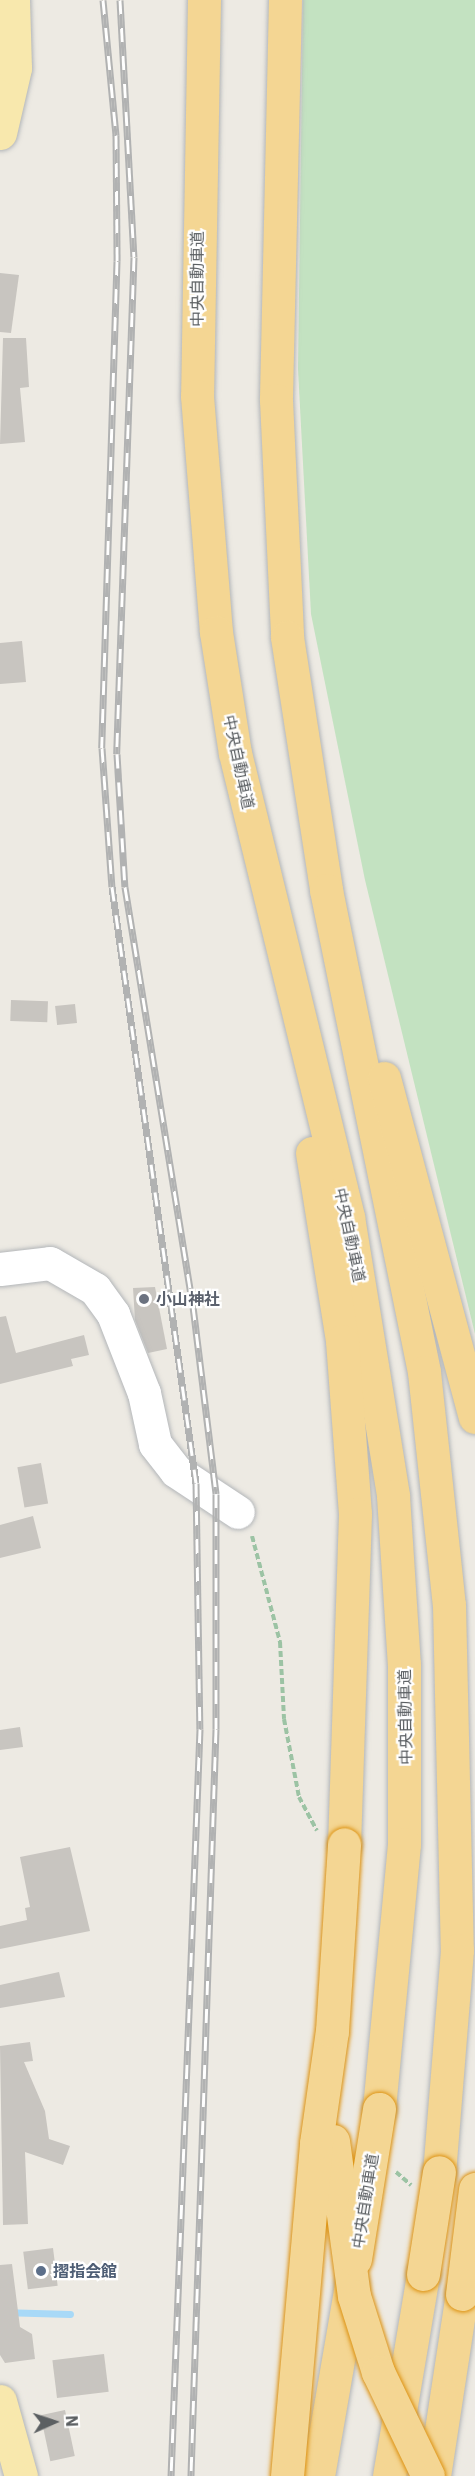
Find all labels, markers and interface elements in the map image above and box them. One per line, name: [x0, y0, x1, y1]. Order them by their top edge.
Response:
street label: 中央自動車道: [187, 231, 207, 327]
street label: 中央自動車道: [220, 713, 258, 811]
street label: 中央自動車道: [331, 1186, 369, 1284]
place label: 小山神社: [156, 1289, 220, 1309]
marker: 小山神社: [137, 1292, 151, 1306]
street label: 中央自動車道: [395, 1669, 415, 1765]
street label: 中央自動車道: [348, 2152, 382, 2250]
place label: 摺指会館: [53, 2261, 117, 2281]
marker: 摺指会館: [34, 2264, 48, 2278]
north arrow: [24, 2392, 84, 2452]
text: N: [62, 2415, 82, 2427]

